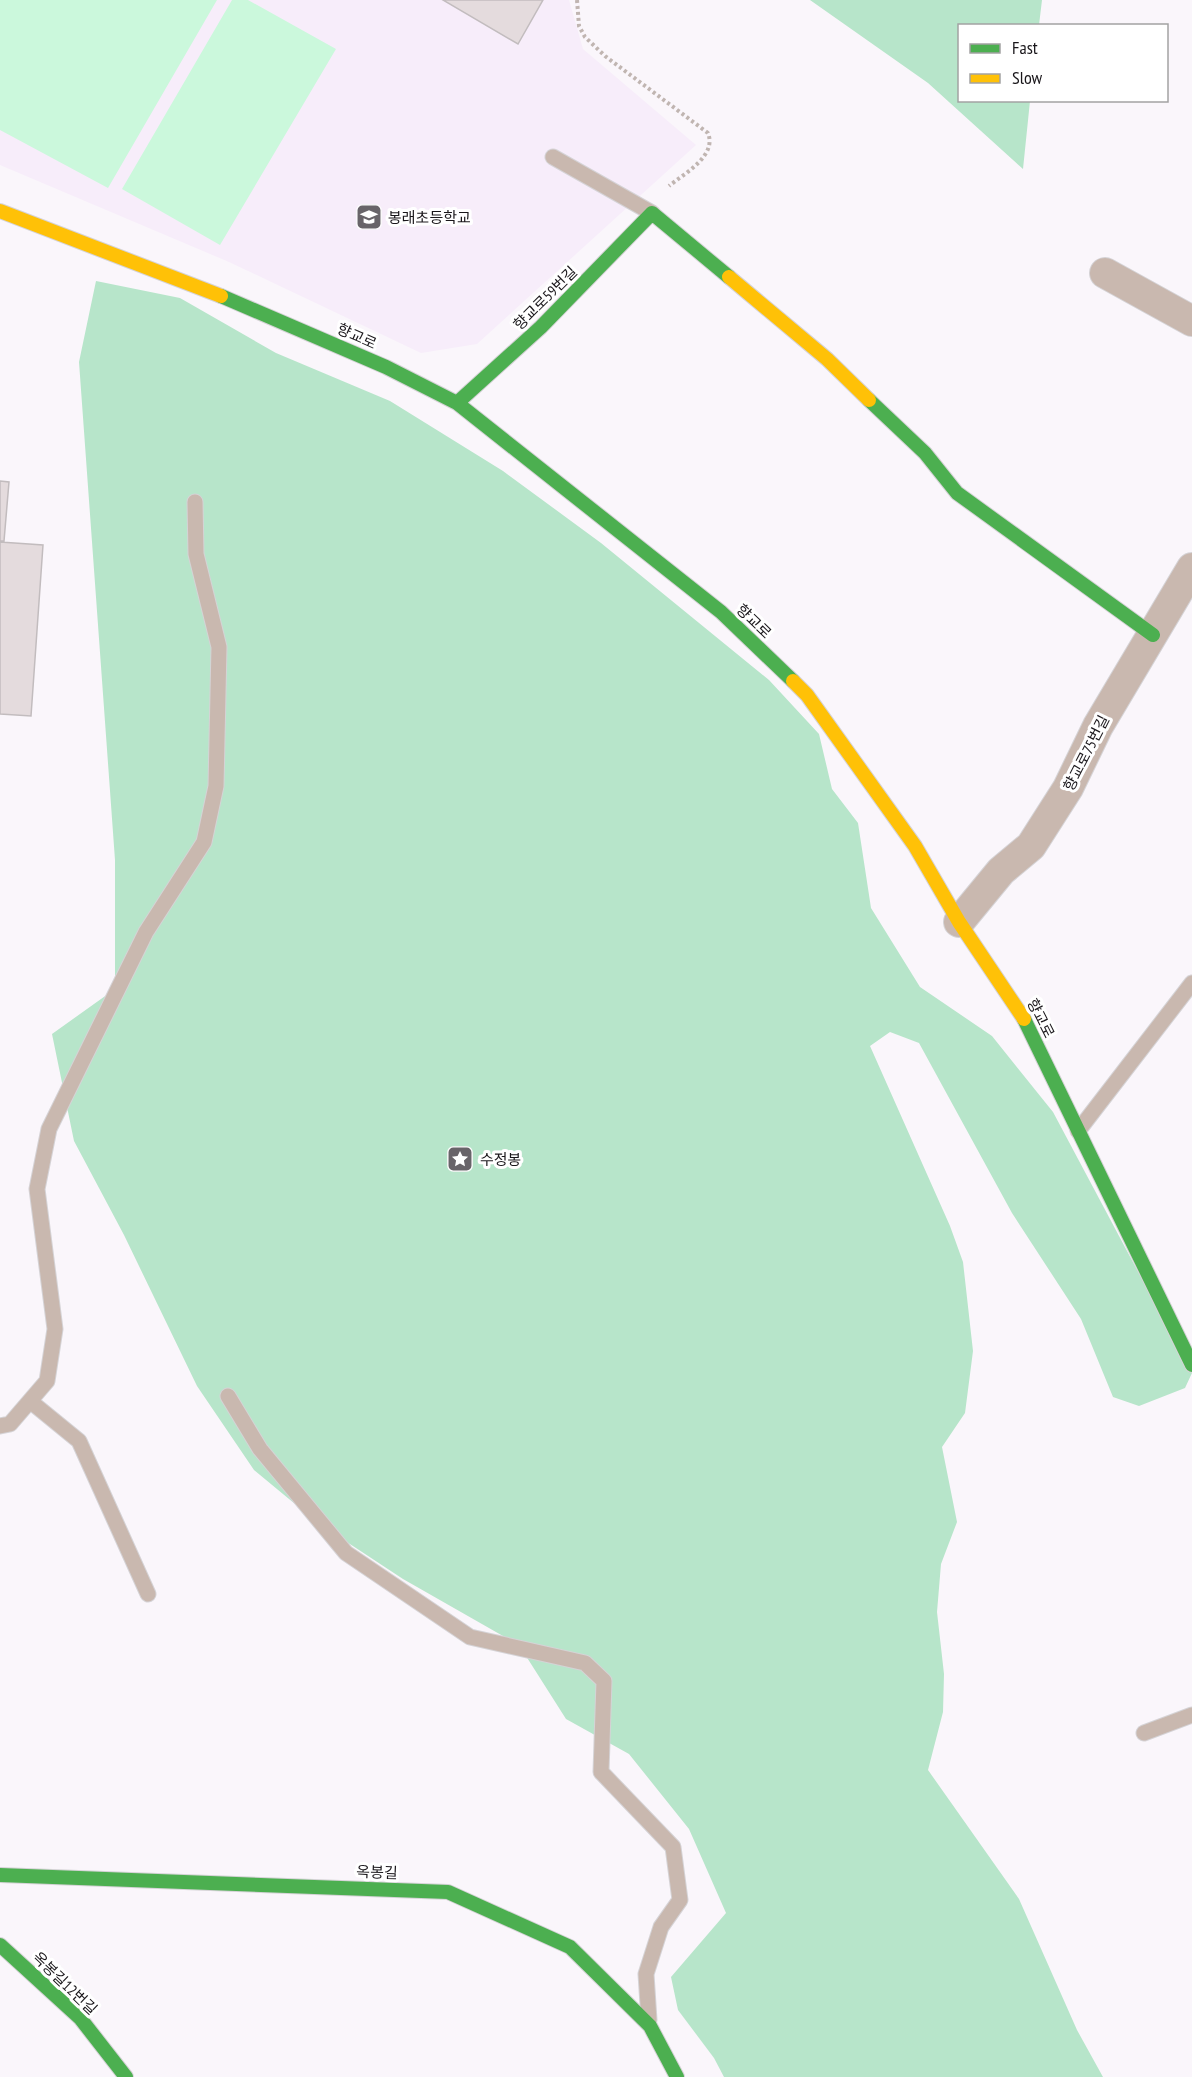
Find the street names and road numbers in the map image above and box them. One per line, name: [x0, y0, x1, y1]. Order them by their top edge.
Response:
street label: 향교로59번길: [509, 262, 581, 334]
street label: 향교로: [334, 319, 380, 353]
street label: 향교로: [733, 600, 775, 642]
street label: 향교로75번길: [1059, 712, 1113, 794]
street label: 향교로: [1023, 995, 1059, 1041]
street label: 옥봉길: [356, 1862, 398, 1882]
street label: 옥봉길12번길: [29, 1948, 101, 2018]

